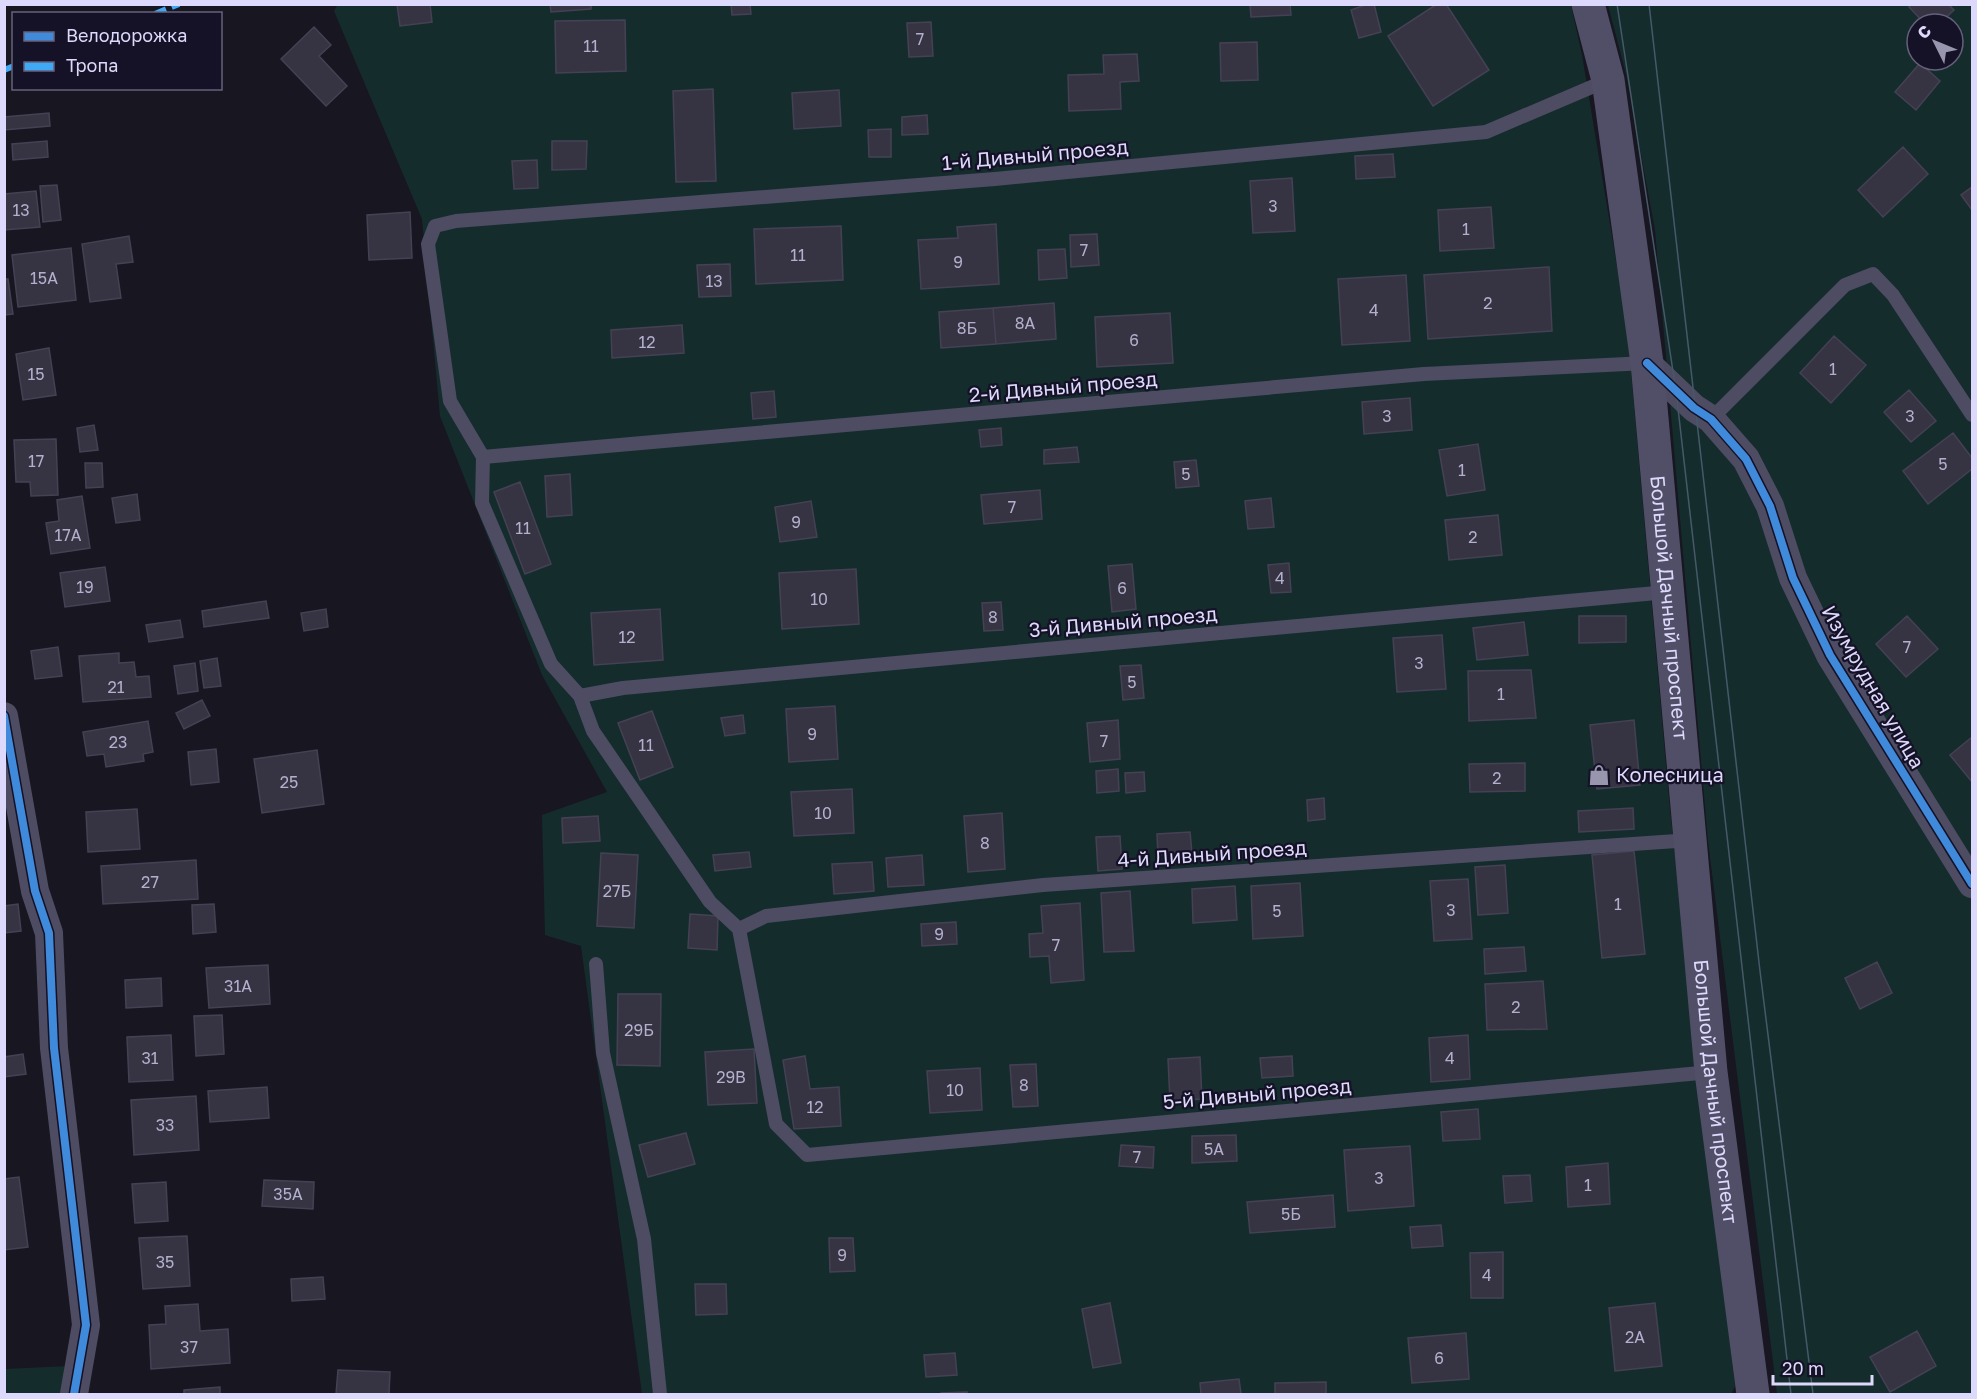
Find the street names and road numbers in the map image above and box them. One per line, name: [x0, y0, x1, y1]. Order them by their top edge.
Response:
street label: 1-й Дивный проезд: [941, 134, 1129, 174]
street label: 2-й Дивный проезд: [968, 366, 1158, 406]
street label: Большой Дачный проспект: [1646, 474, 1694, 741]
street label: 3-й Дивный проезд: [1028, 601, 1218, 641]
street label: Изумрудная улица: [1817, 601, 1930, 772]
street label: 4-й Дивный проезд: [1117, 834, 1307, 872]
street label: Большой Дачный проспект: [1690, 958, 1744, 1225]
street label: 5-й Дивный проезд: [1162, 1073, 1352, 1113]

